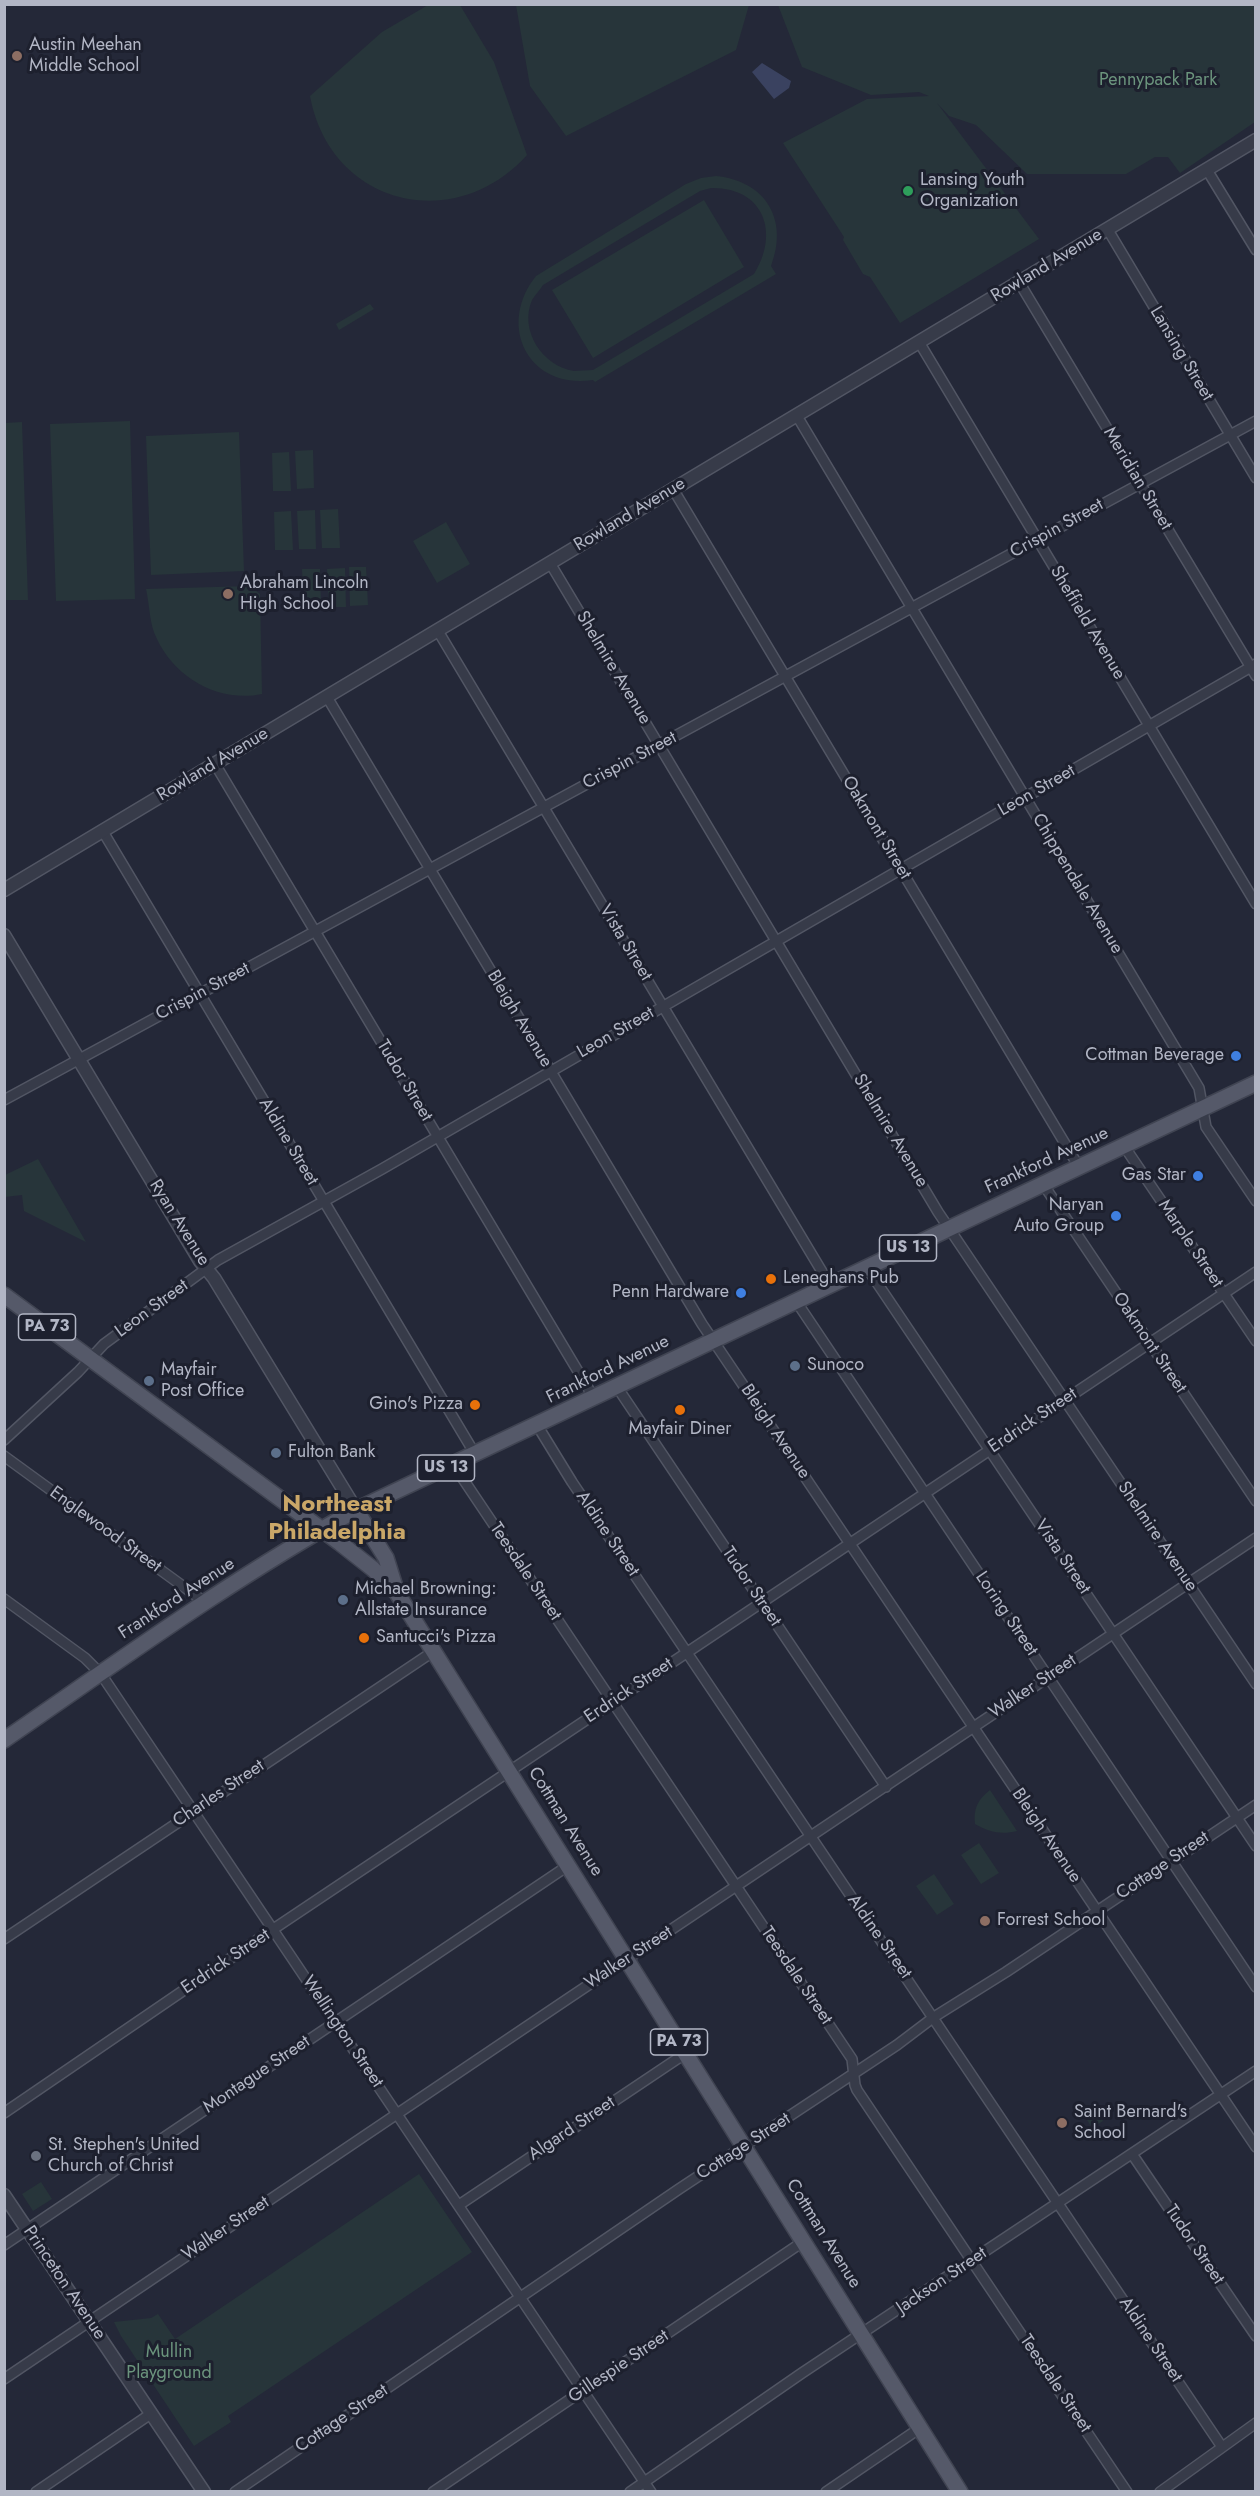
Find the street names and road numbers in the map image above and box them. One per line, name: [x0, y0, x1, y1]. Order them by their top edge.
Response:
street label: Rowland Avenue: [987, 224, 1107, 308]
street label: Lansing Street: [1144, 303, 1218, 405]
street label: Meridian Street: [1098, 424, 1176, 534]
street label: Rowland Avenue: [570, 473, 690, 557]
street label: Crispin Street: [1007, 495, 1107, 563]
street label: Sheffield Avenue: [1045, 562, 1129, 684]
street label: Shelmire Avenue: [571, 608, 655, 728]
street label: Rowland Avenue: [153, 723, 273, 807]
street label: Crispin Street: [579, 727, 681, 795]
street label: Leon Street: [995, 760, 1079, 822]
street label: Oakmont Street: [837, 772, 915, 884]
street label: Chippendale Avenue: [1027, 810, 1127, 958]
street label: Vista Street: [594, 901, 656, 985]
street label: Crispin Street: [152, 958, 254, 1026]
street label: Bleigh Avenue: [482, 967, 556, 1071]
street label: Leon Street: [574, 1002, 658, 1064]
street label: Tudor Street: [371, 1036, 437, 1126]
street label: Shelmire Avenue: [848, 1071, 932, 1191]
street label: Aldine Street: [253, 1094, 323, 1190]
street label: Frankford Avenue: [982, 1123, 1112, 1199]
street label: Ryan Avenue: [144, 1176, 214, 1270]
street label: Marple Street: [1153, 1196, 1227, 1292]
road number: US 13: [880, 1235, 936, 1261]
street label: Leon Street: [111, 1275, 193, 1343]
street label: Oakmont Street: [1107, 1289, 1191, 1397]
road number: PA 73: [18, 1314, 76, 1340]
street label: Frankford Avenue: [543, 1331, 673, 1409]
street label: Bleigh Avenue: [735, 1381, 815, 1483]
street label: Erdrick Street: [985, 1384, 1081, 1458]
road number: US 13: [418, 1455, 474, 1481]
street label: Shelmire Avenue: [1112, 1478, 1202, 1596]
street label: Englewood Street: [45, 1482, 165, 1578]
street label: Aldine Street: [571, 1487, 643, 1581]
street label: Vista Street: [1029, 1516, 1095, 1598]
street label: Teesdale Street: [484, 1519, 566, 1625]
street label: Tudor Street: [717, 1543, 785, 1631]
street label: Frankford Avenue: [115, 1554, 239, 1644]
street label: Loring Street: [970, 1568, 1042, 1660]
street label: Walker Street: [985, 1650, 1081, 1724]
street label: Erdrick Street: [581, 1654, 677, 1728]
street label: Charles Street: [169, 1756, 269, 1832]
street label: Cottman Avenue: [523, 1764, 607, 1880]
street label: Bleigh Avenue: [1006, 1785, 1086, 1887]
street label: Cottage Street: [1112, 1827, 1214, 1905]
street label: Aldine Street: [842, 1891, 916, 1983]
street label: Walker Street: [581, 1922, 677, 1994]
street label: Teesdale Street: [755, 1923, 837, 2029]
street label: Erdrick Street: [178, 1925, 274, 1999]
street label: Wellington Street: [297, 1972, 387, 2092]
road number: PA 73: [650, 2029, 708, 2055]
street label: Montague Street: [199, 2031, 315, 2119]
street label: Algard Street: [525, 2092, 619, 2166]
street label: Cottage Street: [693, 2109, 795, 2185]
street label: Cottman Avenue: [781, 2176, 865, 2292]
street label: Walker Street: [178, 2192, 274, 2266]
street label: Tudor Street: [1160, 2201, 1228, 2289]
street label: Princeton Avenue: [18, 2222, 110, 2344]
street label: Jackson Street: [893, 2243, 991, 2319]
street label: Aldine Street: [1114, 2293, 1186, 2387]
street label: Gillespie Street: [565, 2326, 673, 2408]
street label: Teesdale Street: [1014, 2331, 1096, 2437]
street label: Cottage Street: [291, 2380, 393, 2458]

